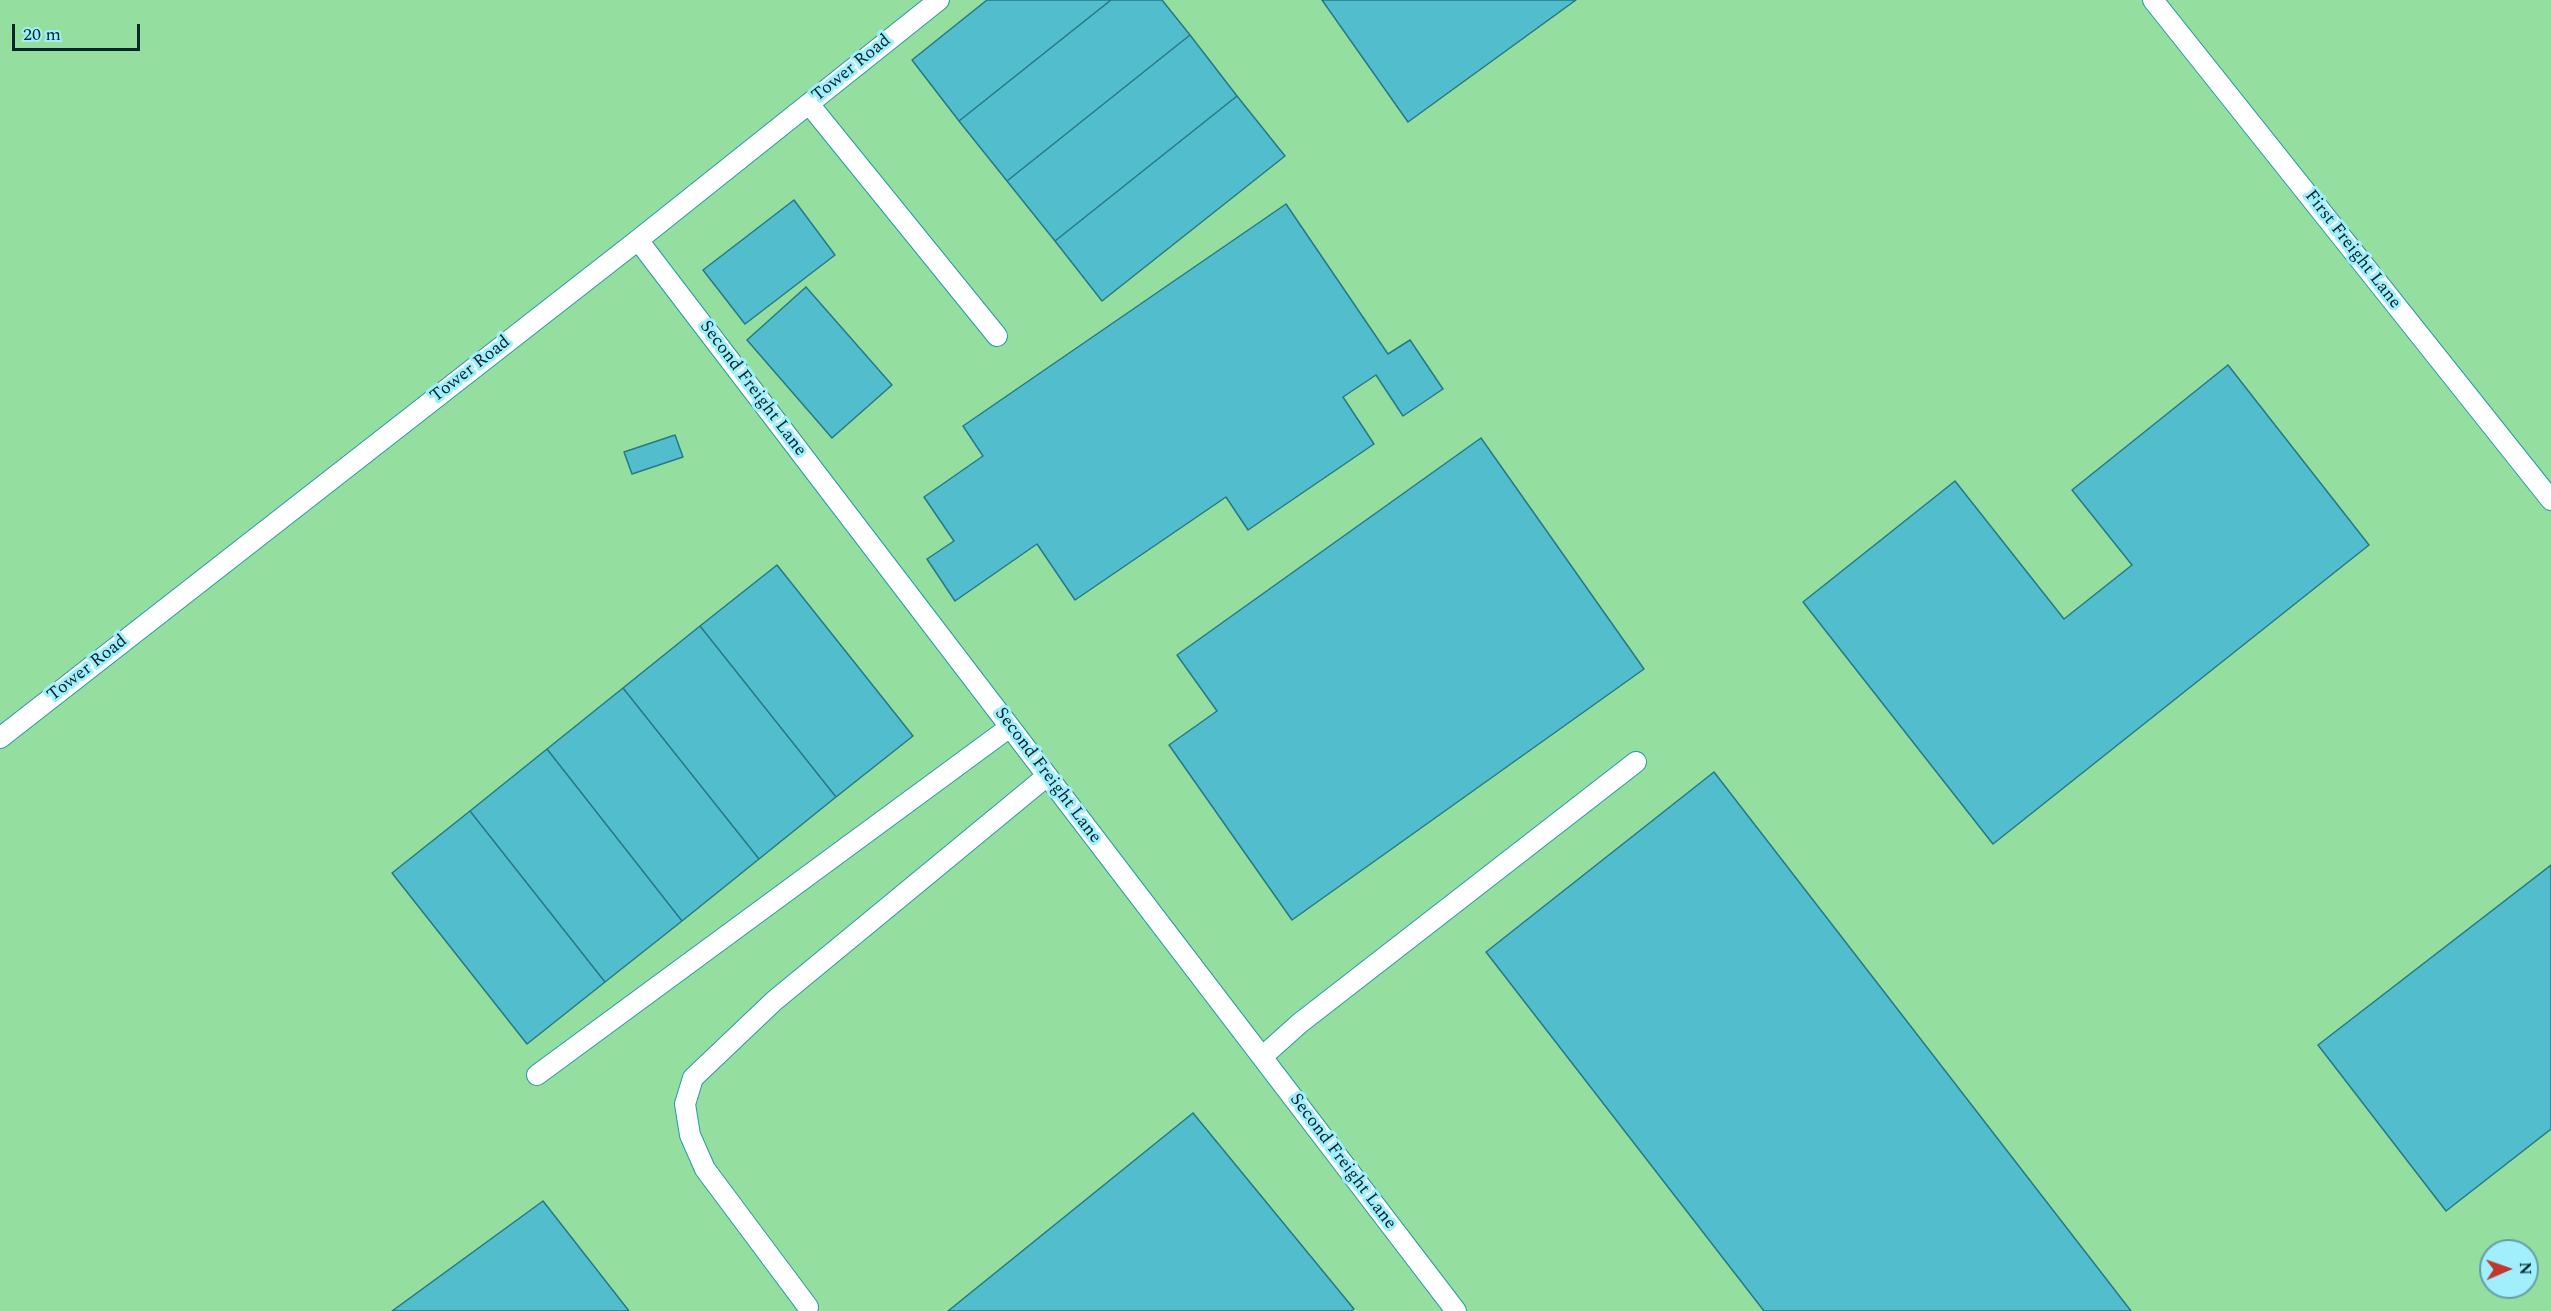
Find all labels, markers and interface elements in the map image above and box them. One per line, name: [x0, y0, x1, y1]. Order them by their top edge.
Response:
scale bar: [15, 12, 142, 50]
text: 20 m: [23, 21, 61, 48]
street label: Tower Road: [808, 31, 896, 107]
street label: First Freight Lane: [2299, 186, 2405, 314]
street label: Second Freight Lane: [694, 317, 810, 461]
street label: Tower Road: [427, 332, 515, 408]
street label: Tower Road: [44, 631, 132, 707]
street label: Second Freight Lane: [989, 704, 1105, 848]
street label: Second Freight Lane: [1284, 1090, 1400, 1234]
north arrow: [2479, 1239, 2539, 1299]
text: N: [2513, 1261, 2537, 1275]

